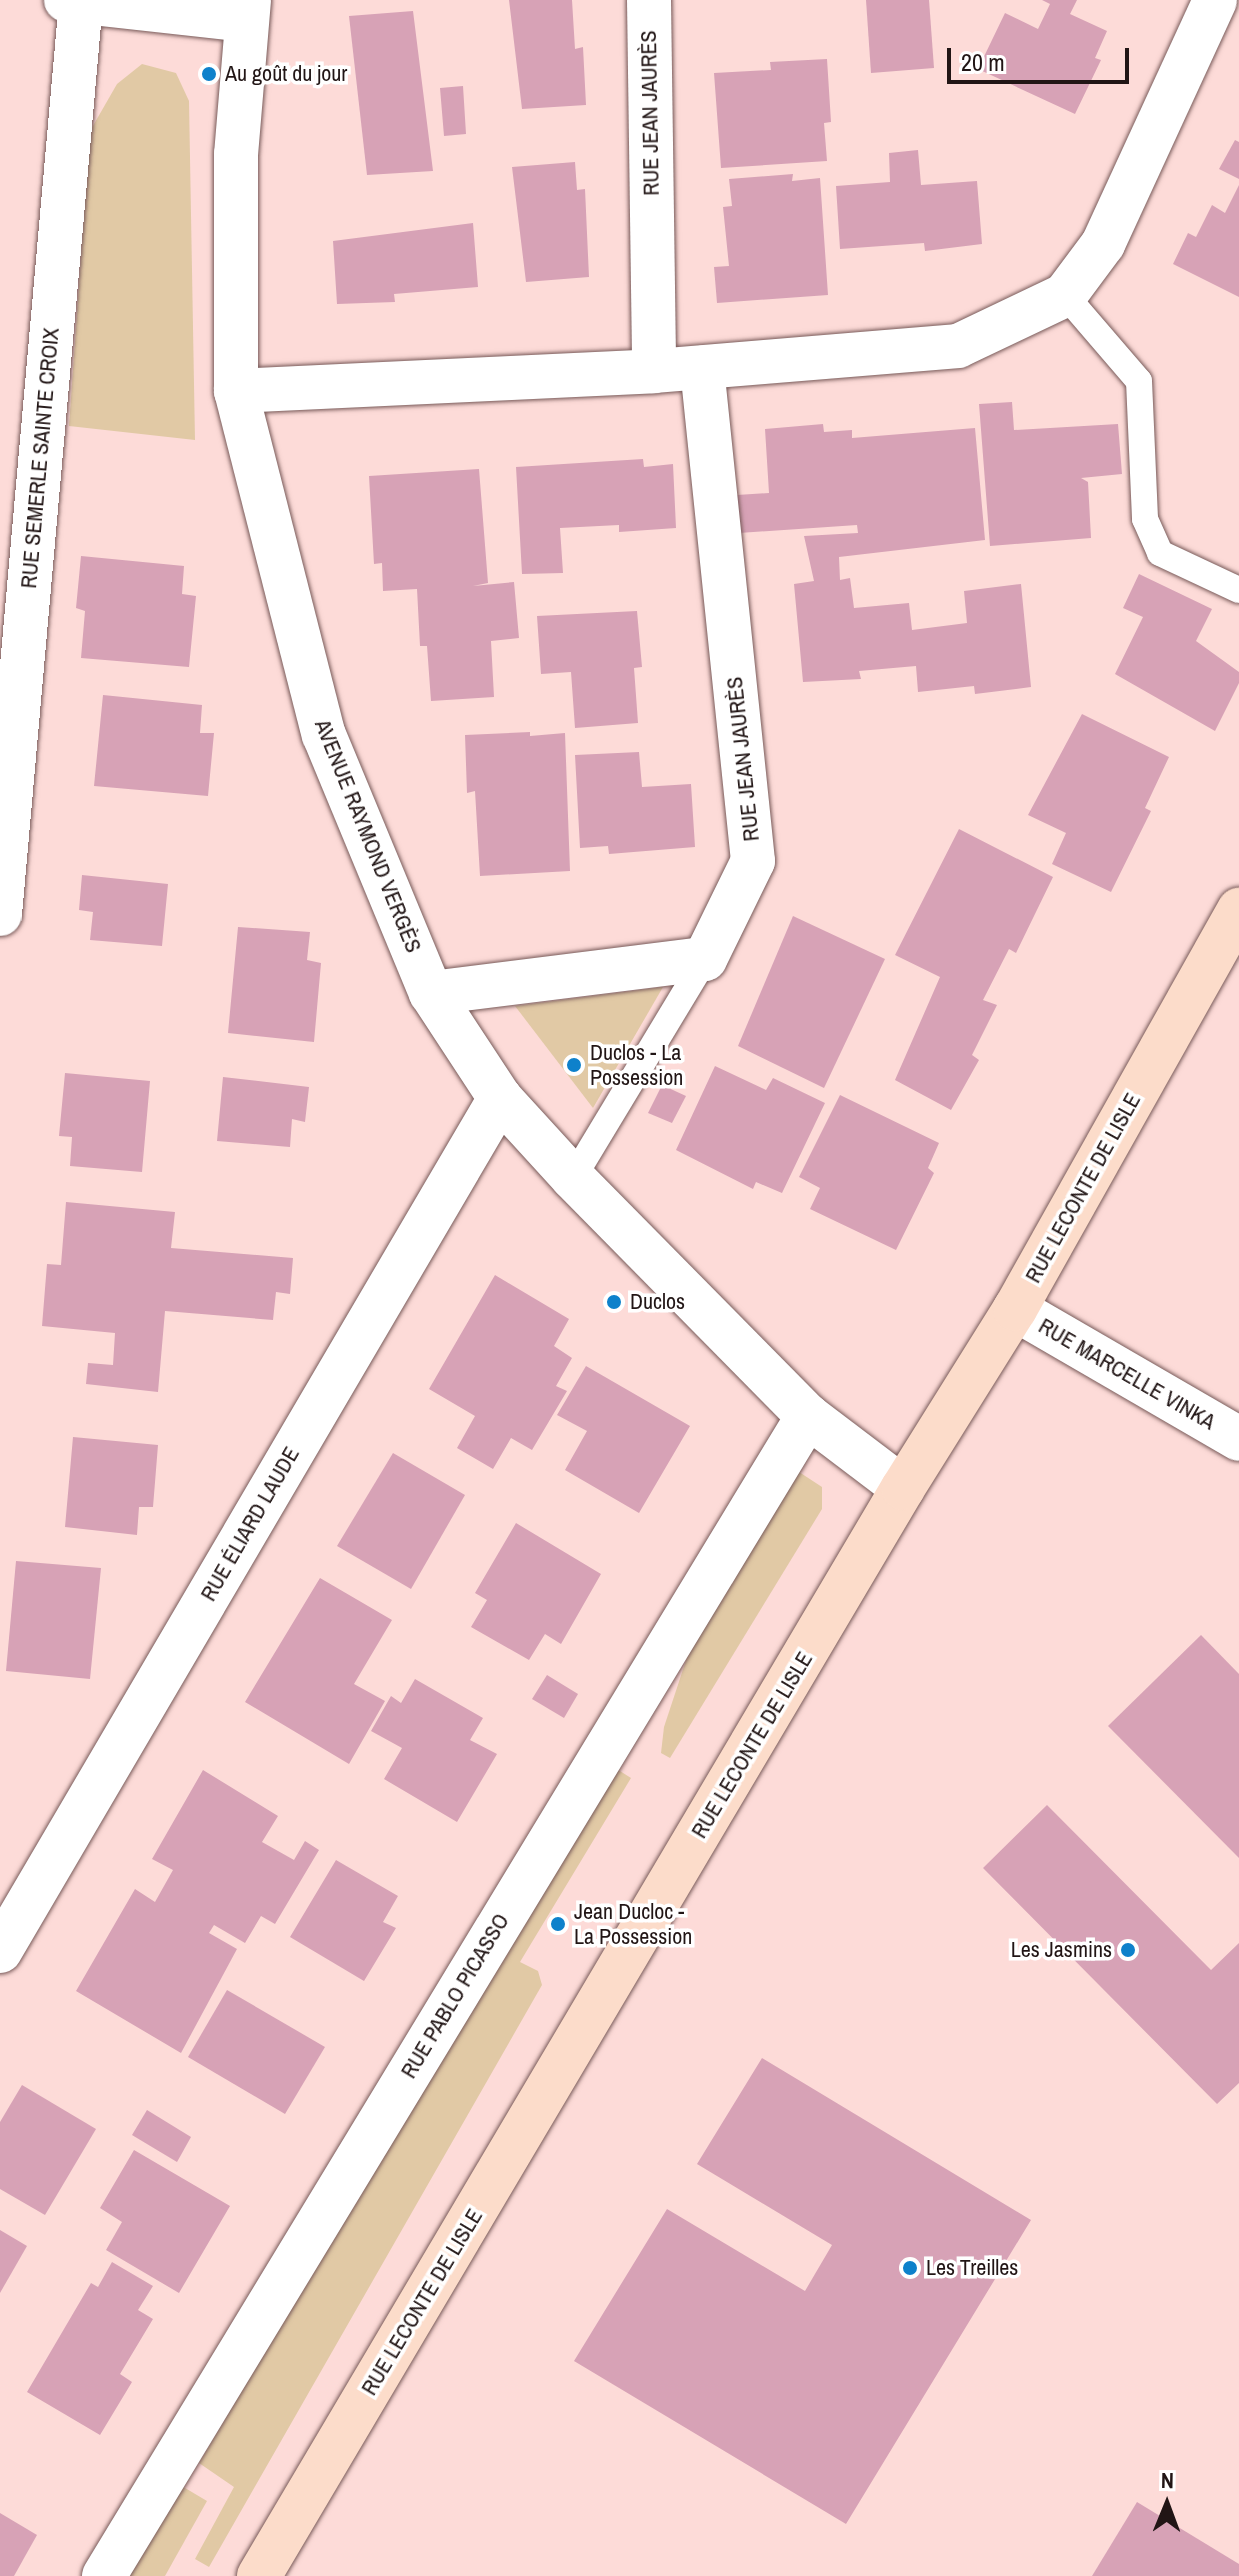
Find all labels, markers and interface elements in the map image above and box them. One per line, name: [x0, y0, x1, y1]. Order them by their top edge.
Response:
street label: RUE JEAN JAURÈS: [635, 30, 665, 196]
scale bar: [951, 32, 1133, 82]
text: 20 m: [961, 46, 1005, 78]
place label: Au goût du jour: [225, 61, 347, 87]
marker: Au goût du jour: [200, 65, 218, 83]
street label: RUE SEMERLE SAINTE CROIX: [15, 327, 65, 589]
street label: RUE JEAN JAURÈS: [721, 675, 765, 843]
street label: AVENUE RAYMOND VERGÈS: [309, 716, 427, 956]
place label: Duclos - La Possession: [590, 1039, 683, 1090]
marker: Duclos - La Possession: [565, 1056, 583, 1074]
street label: RUE LECONTE DE LISLE: [1020, 1089, 1146, 1287]
place label: Duclos: [630, 1289, 685, 1315]
marker: Duclos: [605, 1293, 623, 1311]
street label: RUE MARCELLE VINKA: [1034, 1313, 1220, 1435]
street label: RUE ÉLIARD LAUDE: [195, 1442, 305, 1606]
street label: RUE LECONTE DE LISLE: [686, 1647, 818, 1843]
place label: Jean Ducloc - La Possession: [574, 1898, 692, 1950]
street label: RUE PABLO PICASSO: [395, 1909, 515, 2083]
marker: Jean Ducloc - La Possession: [549, 1915, 567, 1933]
place label: Les Jasmins: [1011, 1937, 1112, 1963]
marker: Les Jasmins: [1119, 1941, 1137, 1959]
street label: RUE LECONTE DE LISLE: [356, 2204, 488, 2400]
place label: Les Treilles: [926, 2255, 1019, 2281]
marker: Les Treilles: [901, 2259, 919, 2277]
north arrow: [1127, 2464, 1207, 2544]
text: N: [1161, 2465, 1174, 2495]

